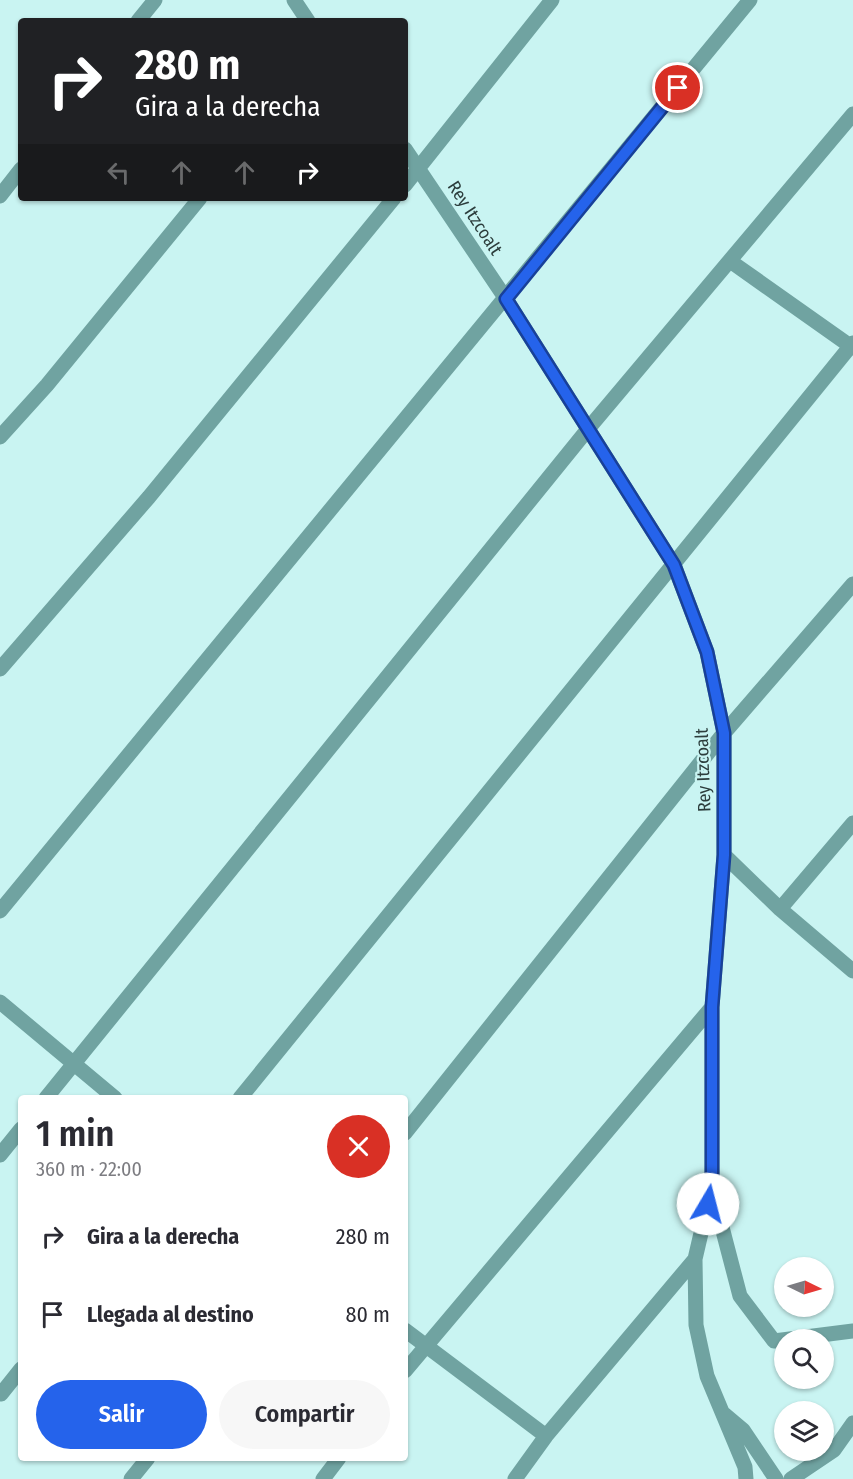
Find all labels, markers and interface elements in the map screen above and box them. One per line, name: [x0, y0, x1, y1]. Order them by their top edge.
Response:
text: 280 m: [135, 40, 240, 90]
icon: right: [36, 42, 114, 120]
pin: [652, 62, 703, 113]
icon: arrive: [661, 71, 694, 104]
text: Gira a la derecha: [135, 91, 320, 123]
icon: left: [102, 156, 135, 189]
icon: ahead: [165, 156, 198, 189]
icon: ahead: [228, 156, 261, 189]
icon: right: [291, 156, 324, 189]
street label: Rey Itzcoalt: [443, 177, 507, 259]
street label: Rey Itzcoalt: [691, 727, 715, 812]
text: 1 min: [36, 1112, 114, 1156]
button: close: [327, 1115, 390, 1178]
text: 360 m · 22:00: [36, 1157, 142, 1181]
position arrow: [676, 1172, 740, 1236]
icon: right: [36, 1220, 69, 1253]
text: Gira a la derecha: [87, 1223, 239, 1250]
text: 280 m: [336, 1223, 390, 1250]
north arrow: [774, 1257, 834, 1317]
map controls: [774, 1257, 834, 1461]
icon: arrive: [36, 1298, 69, 1331]
text: Llegada al destino: [87, 1301, 254, 1328]
text: 80 m: [345, 1301, 390, 1328]
button: search: [774, 1329, 834, 1389]
button: Salir: [36, 1380, 207, 1449]
button: Compartir: [219, 1380, 390, 1449]
button: layers: [774, 1401, 834, 1461]

